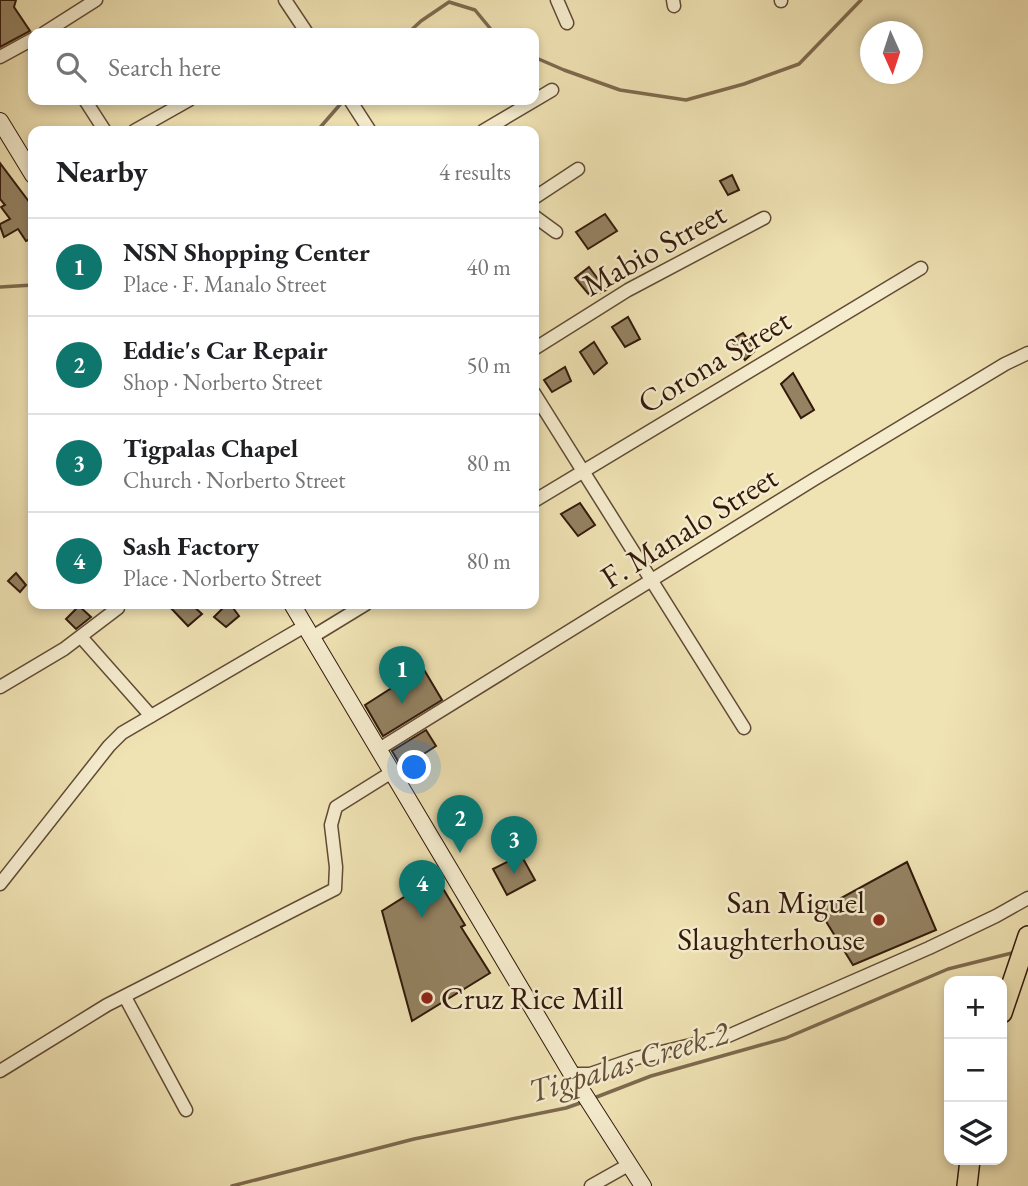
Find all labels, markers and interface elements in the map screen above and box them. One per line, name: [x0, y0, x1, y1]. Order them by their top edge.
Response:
north arrow: [860, 21, 923, 84]
search box: [28, 28, 539, 105]
icon: search: [52, 48, 90, 86]
text: Search here: [108, 50, 221, 84]
text: Nearby: [56, 152, 148, 191]
text: 4 results: [439, 157, 511, 187]
street label: Mabio Street: [575, 192, 733, 306]
text: NSN Shopping Center: [123, 235, 370, 269]
text: 1: [73, 252, 85, 282]
text: 40 m: [466, 252, 511, 282]
text: Place · F. Manalo Street: [123, 269, 327, 299]
street label: Corona Street: [630, 299, 798, 423]
text: Eddie's Car Repair: [123, 333, 327, 367]
text: 2: [73, 350, 85, 380]
text: 50 m: [466, 350, 511, 380]
text: Shop · Norberto Street: [123, 367, 322, 397]
text: Tigpalas Chapel: [123, 431, 298, 465]
text: 3: [73, 448, 85, 478]
text: 80 m: [466, 448, 511, 478]
street label: F. Manalo Street: [593, 456, 785, 598]
text: Church · Norberto Street: [123, 465, 346, 495]
text: Sash Factory: [123, 529, 259, 563]
text: 4: [73, 546, 85, 576]
text: 80 m: [466, 546, 511, 576]
text: Place · Norberto Street: [123, 563, 322, 593]
pin: 1: [379, 646, 425, 704]
your location: [397, 750, 431, 784]
pin: 2: [437, 795, 483, 853]
pin: 3: [491, 816, 537, 874]
pin: 4: [399, 860, 445, 918]
place label: San Miguel Slaughterhouse: [677, 881, 865, 960]
marker: San Miguel Slaughterhouse: [871, 912, 887, 928]
map controls: [944, 976, 1007, 1165]
button: +: [944, 976, 1007, 1039]
place label: Cruz Rice Mill: [441, 977, 624, 1019]
marker: Cruz Rice Mill: [419, 990, 435, 1006]
water label: Tigpalas Creek 2: [523, 1010, 735, 1112]
button: −: [944, 1039, 1007, 1102]
button: layers: [944, 1102, 1007, 1165]

